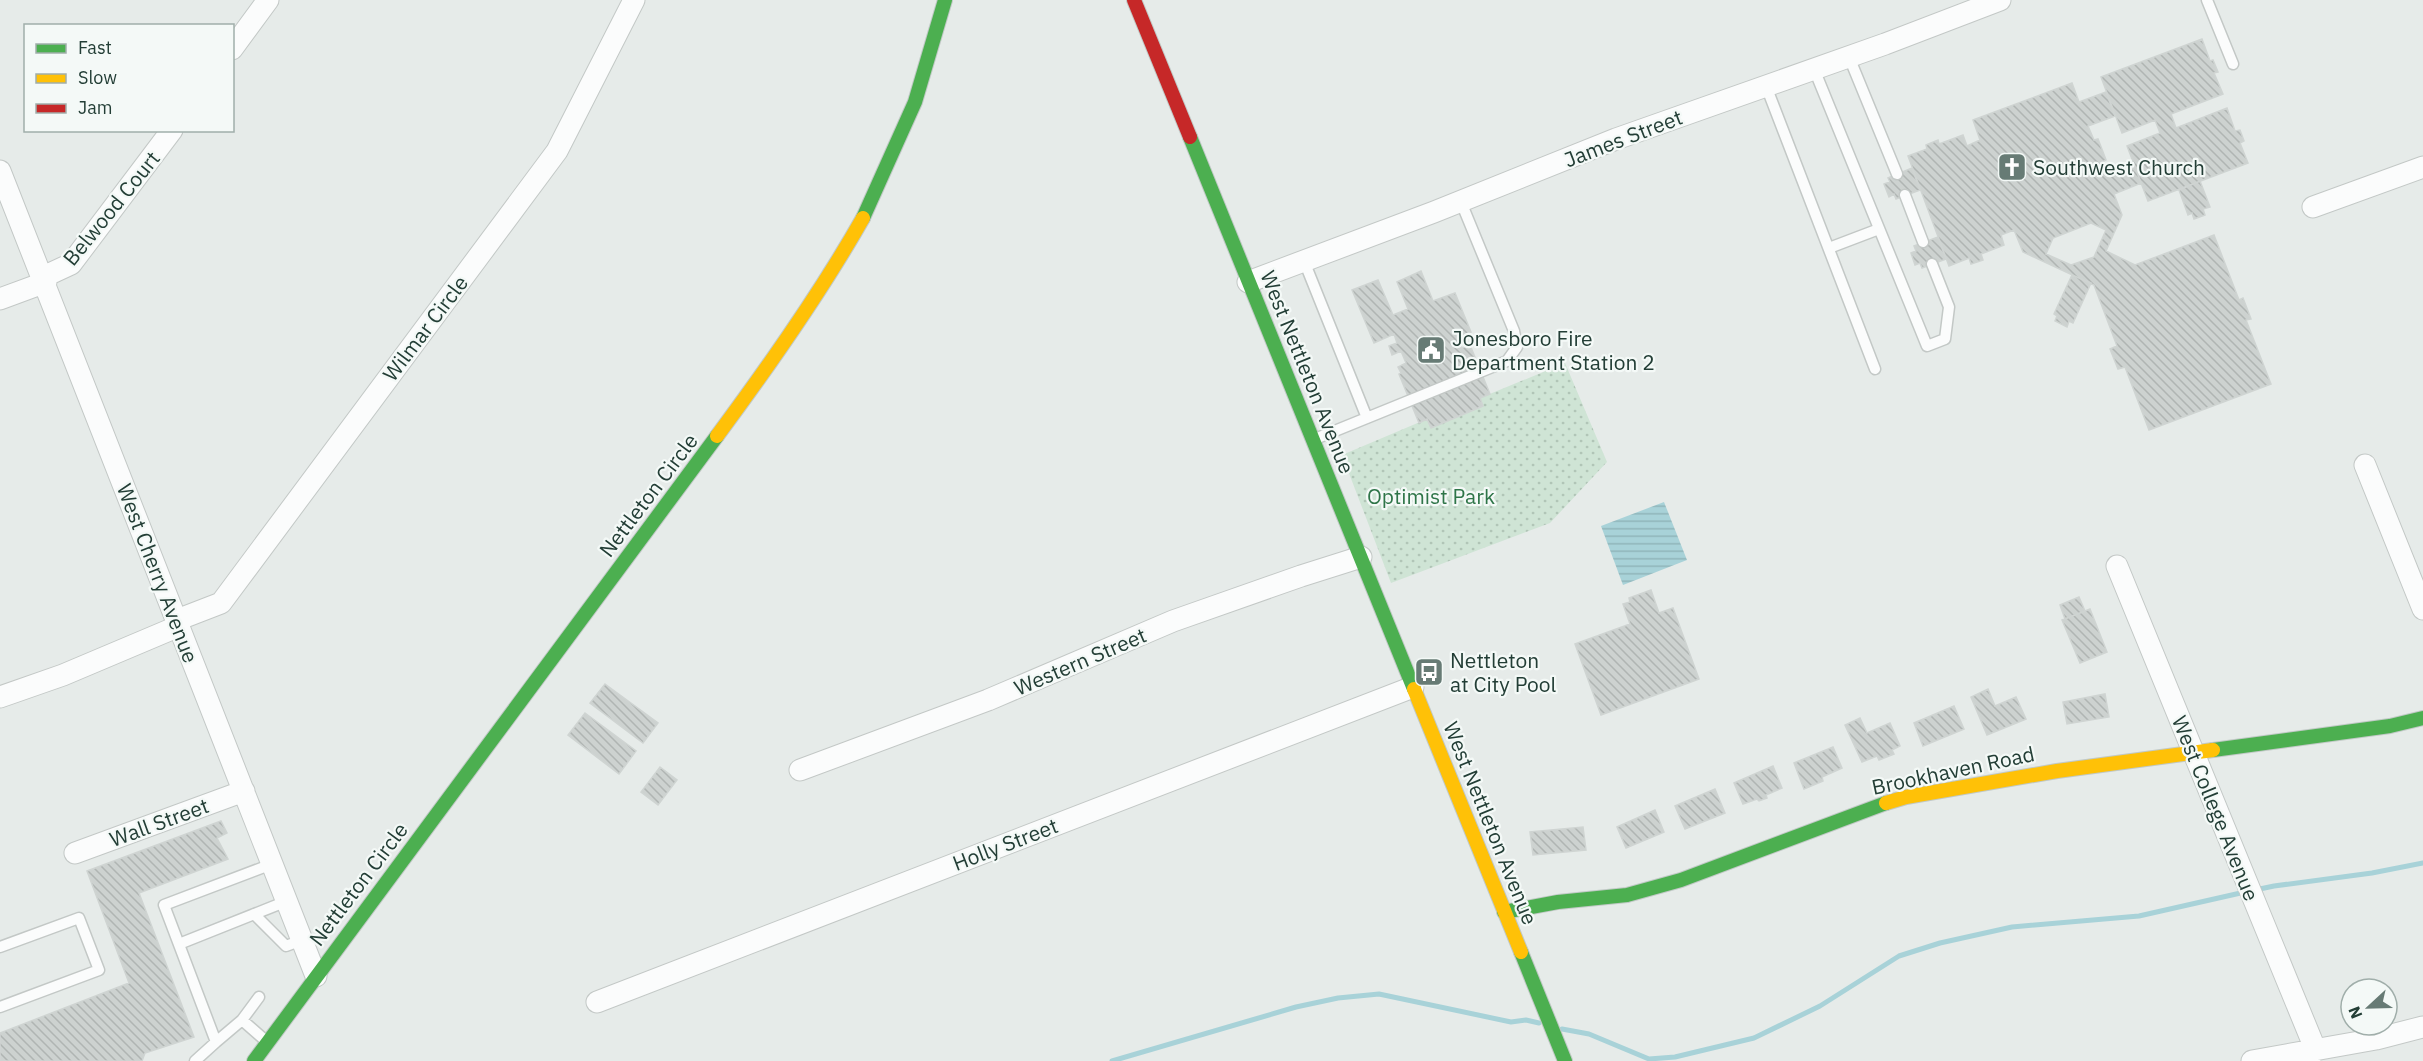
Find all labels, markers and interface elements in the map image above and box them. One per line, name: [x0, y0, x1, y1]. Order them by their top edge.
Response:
legend: [24, 24, 234, 132]
text: Fast: [78, 36, 112, 59]
text: Slow: [78, 66, 117, 89]
text: Jam: [78, 96, 113, 119]
street label: James Street: [1560, 103, 1686, 173]
street label: Belwood Court: [56, 145, 166, 271]
church icon: Southwest Church: [1996, 151, 2028, 183]
place label: Southwest Church: [2033, 153, 2205, 181]
street label: West Nettleton Avenue: [1254, 266, 1362, 478]
street label: Wilmar Circle: [376, 269, 474, 387]
place label: Jonesboro Fire Department Station 2: [1452, 324, 1655, 376]
public building icon: Jonesboro Fire Department Station 2: [1415, 334, 1447, 366]
street label: Nettleton Circle: [592, 428, 704, 562]
street label: West Cherry Avenue: [111, 479, 205, 667]
park label: Optimist Park: [1367, 482, 1495, 510]
street label: Western Street: [1010, 621, 1150, 701]
place label: Nettleton at City Pool: [1450, 646, 1556, 698]
bus stop icon: Nettleton at City Pool: [1413, 656, 1445, 688]
street label: West College Avenue: [2166, 711, 2266, 905]
street label: West Nettleton Avenue: [1437, 717, 1545, 929]
street label: Brookhaven Road: [1869, 739, 2037, 801]
street label: Wall Street: [106, 791, 212, 853]
street label: Holly Street: [948, 811, 1062, 877]
street label: Nettleton Circle: [302, 817, 414, 951]
north arrow: [2339, 977, 2399, 1037]
text: N: [2344, 1003, 2367, 1022]

